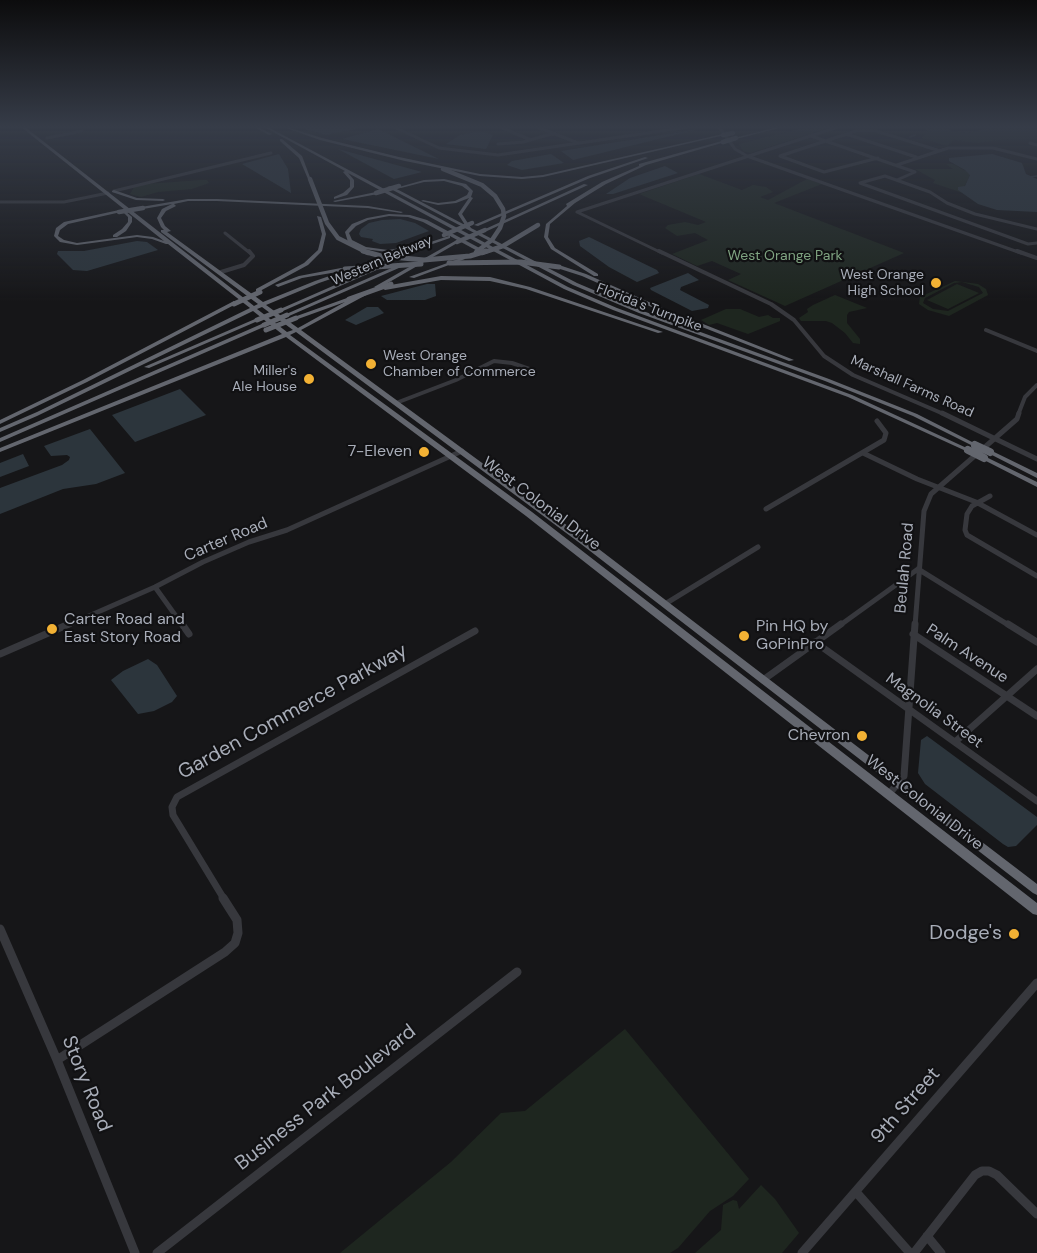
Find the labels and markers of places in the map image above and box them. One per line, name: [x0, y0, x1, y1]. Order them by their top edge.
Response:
place label: West Orange High School: [840, 267, 924, 300]
marker: West Orange High School: [929, 276, 943, 290]
place label: West Orange Chamber of Commerce: [383, 348, 536, 380]
marker: West Orange Chamber of Commerce: [364, 357, 378, 371]
place label: Miller's Ale House: [232, 363, 297, 396]
marker: Miller's Ale House: [302, 372, 316, 386]
place label: 7-Eleven: [348, 442, 412, 462]
marker: 7-Eleven: [417, 445, 431, 459]
place label: Carter Road and East Story Road: [64, 610, 185, 648]
place label: Pin HQ by GoPinPro: [756, 617, 828, 655]
marker: Carter Road and East Story Road: [45, 622, 59, 636]
marker: Pin HQ by GoPinPro: [737, 629, 751, 643]
place label: Chevron: [788, 726, 850, 746]
marker: Chevron: [855, 729, 869, 743]
place label: Dodge's: [929, 922, 1002, 946]
marker: Dodge's: [1007, 927, 1021, 941]

